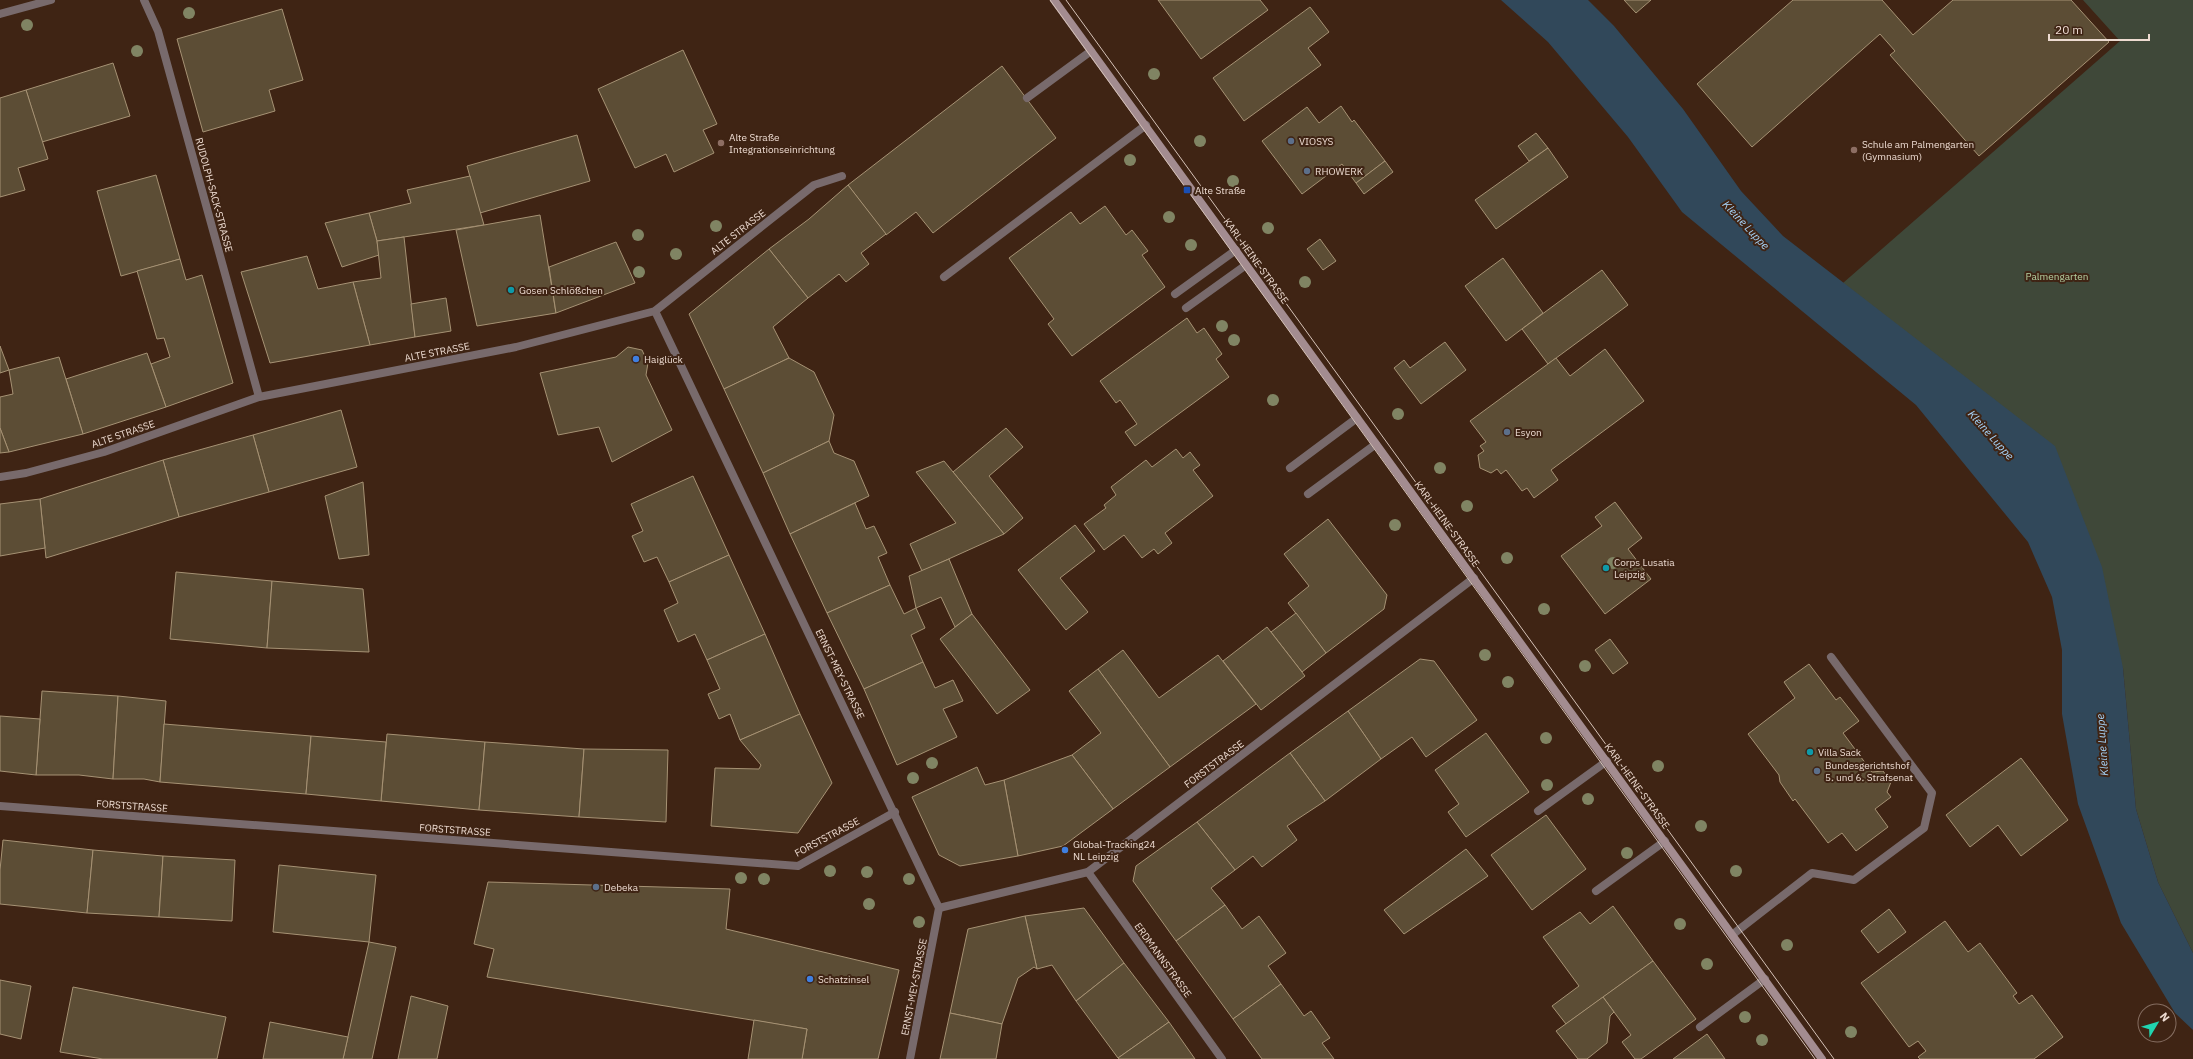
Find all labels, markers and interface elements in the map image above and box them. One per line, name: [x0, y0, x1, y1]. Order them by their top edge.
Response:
scale bar: [2049, 16, 2149, 42]
text: 20 m: [2055, 22, 2083, 37]
place label: Alte Straße Integrationseinrichtung: [729, 131, 835, 156]
place label: VIOSYS: [1299, 135, 1334, 148]
street label: RUDOLPH-SACK-STRASSE: [192, 136, 236, 254]
marker: VIOSYS: [1286, 136, 1296, 146]
marker: Alte Straße Integrationseinrichtung: [716, 138, 726, 148]
place label: Schule am Palmengarten (Gymnasium): [1862, 138, 1974, 163]
marker: Schule am Palmengarten (Gymnasium): [1849, 145, 1859, 155]
place label: RHOWERK: [1315, 165, 1364, 178]
marker: RHOWERK: [1302, 166, 1312, 176]
place label: Alte Straße: [1195, 184, 1246, 197]
marker: Alte Straße: [1182, 185, 1192, 195]
water label: Kleine Luppe: [1720, 197, 1773, 253]
street label: ALTE STRASSE: [708, 206, 768, 258]
street label: KARL-HEINE-STRASSE: [1220, 216, 1292, 307]
park label: Palmengarten: [2026, 270, 2088, 283]
place label: Gosen Schlößchen: [519, 284, 603, 297]
marker: Gosen Schlößchen: [506, 285, 516, 295]
street label: ALTE STRASSE: [403, 339, 471, 365]
place label: Haiglück: [644, 353, 684, 366]
marker: Haiglück: [631, 354, 641, 364]
water label: Kleine Luppe: [1965, 407, 2017, 463]
street label: ALTE STRASSE: [90, 417, 157, 451]
place label: Esyon: [1515, 426, 1542, 439]
marker: Esyon: [1502, 427, 1512, 437]
street label: KARL-HEINE-STRASSE: [1411, 479, 1483, 570]
place label: Corps Lusatia Leipzig: [1614, 556, 1675, 581]
marker: Corps Lusatia Leipzig: [1601, 563, 1611, 573]
street label: ERNST-MEY-STRASSE: [813, 627, 868, 721]
water label: Kleine Luppe: [2093, 713, 2111, 777]
street label: FORSTSTRASSE: [1181, 737, 1247, 791]
street label: KARL-HEINE-STRASSE: [1601, 741, 1673, 832]
place label: Villa Sack: [1818, 746, 1862, 759]
marker: Villa Sack: [1805, 747, 1815, 757]
place label: Bundesgerichtshof 5. und 6. Strafsenat: [1825, 759, 1914, 784]
marker: Bundesgerichtshof 5. und 6. Strafsenat: [1812, 766, 1822, 776]
street label: FORSTSTRASSE: [96, 797, 168, 815]
street label: FORSTSTRASSE: [792, 814, 862, 860]
street label: FORSTSTRASSE: [419, 821, 491, 839]
place label: Global-Tracking24 NL Leipzig: [1073, 838, 1156, 863]
marker: Global-Tracking24 NL Leipzig: [1060, 845, 1070, 855]
place label: Debeka: [604, 881, 639, 894]
marker: Debeka: [591, 882, 601, 892]
street label: ERDMANNSTRASSE: [1132, 920, 1195, 1000]
street label: ERNST-MEY-STRASSE: [898, 937, 930, 1037]
place label: Schatzinsel: [818, 973, 870, 986]
marker: Schatzinsel: [805, 974, 815, 984]
north arrow: [2137, 1003, 2177, 1043]
text: N: [2157, 1009, 2173, 1024]

